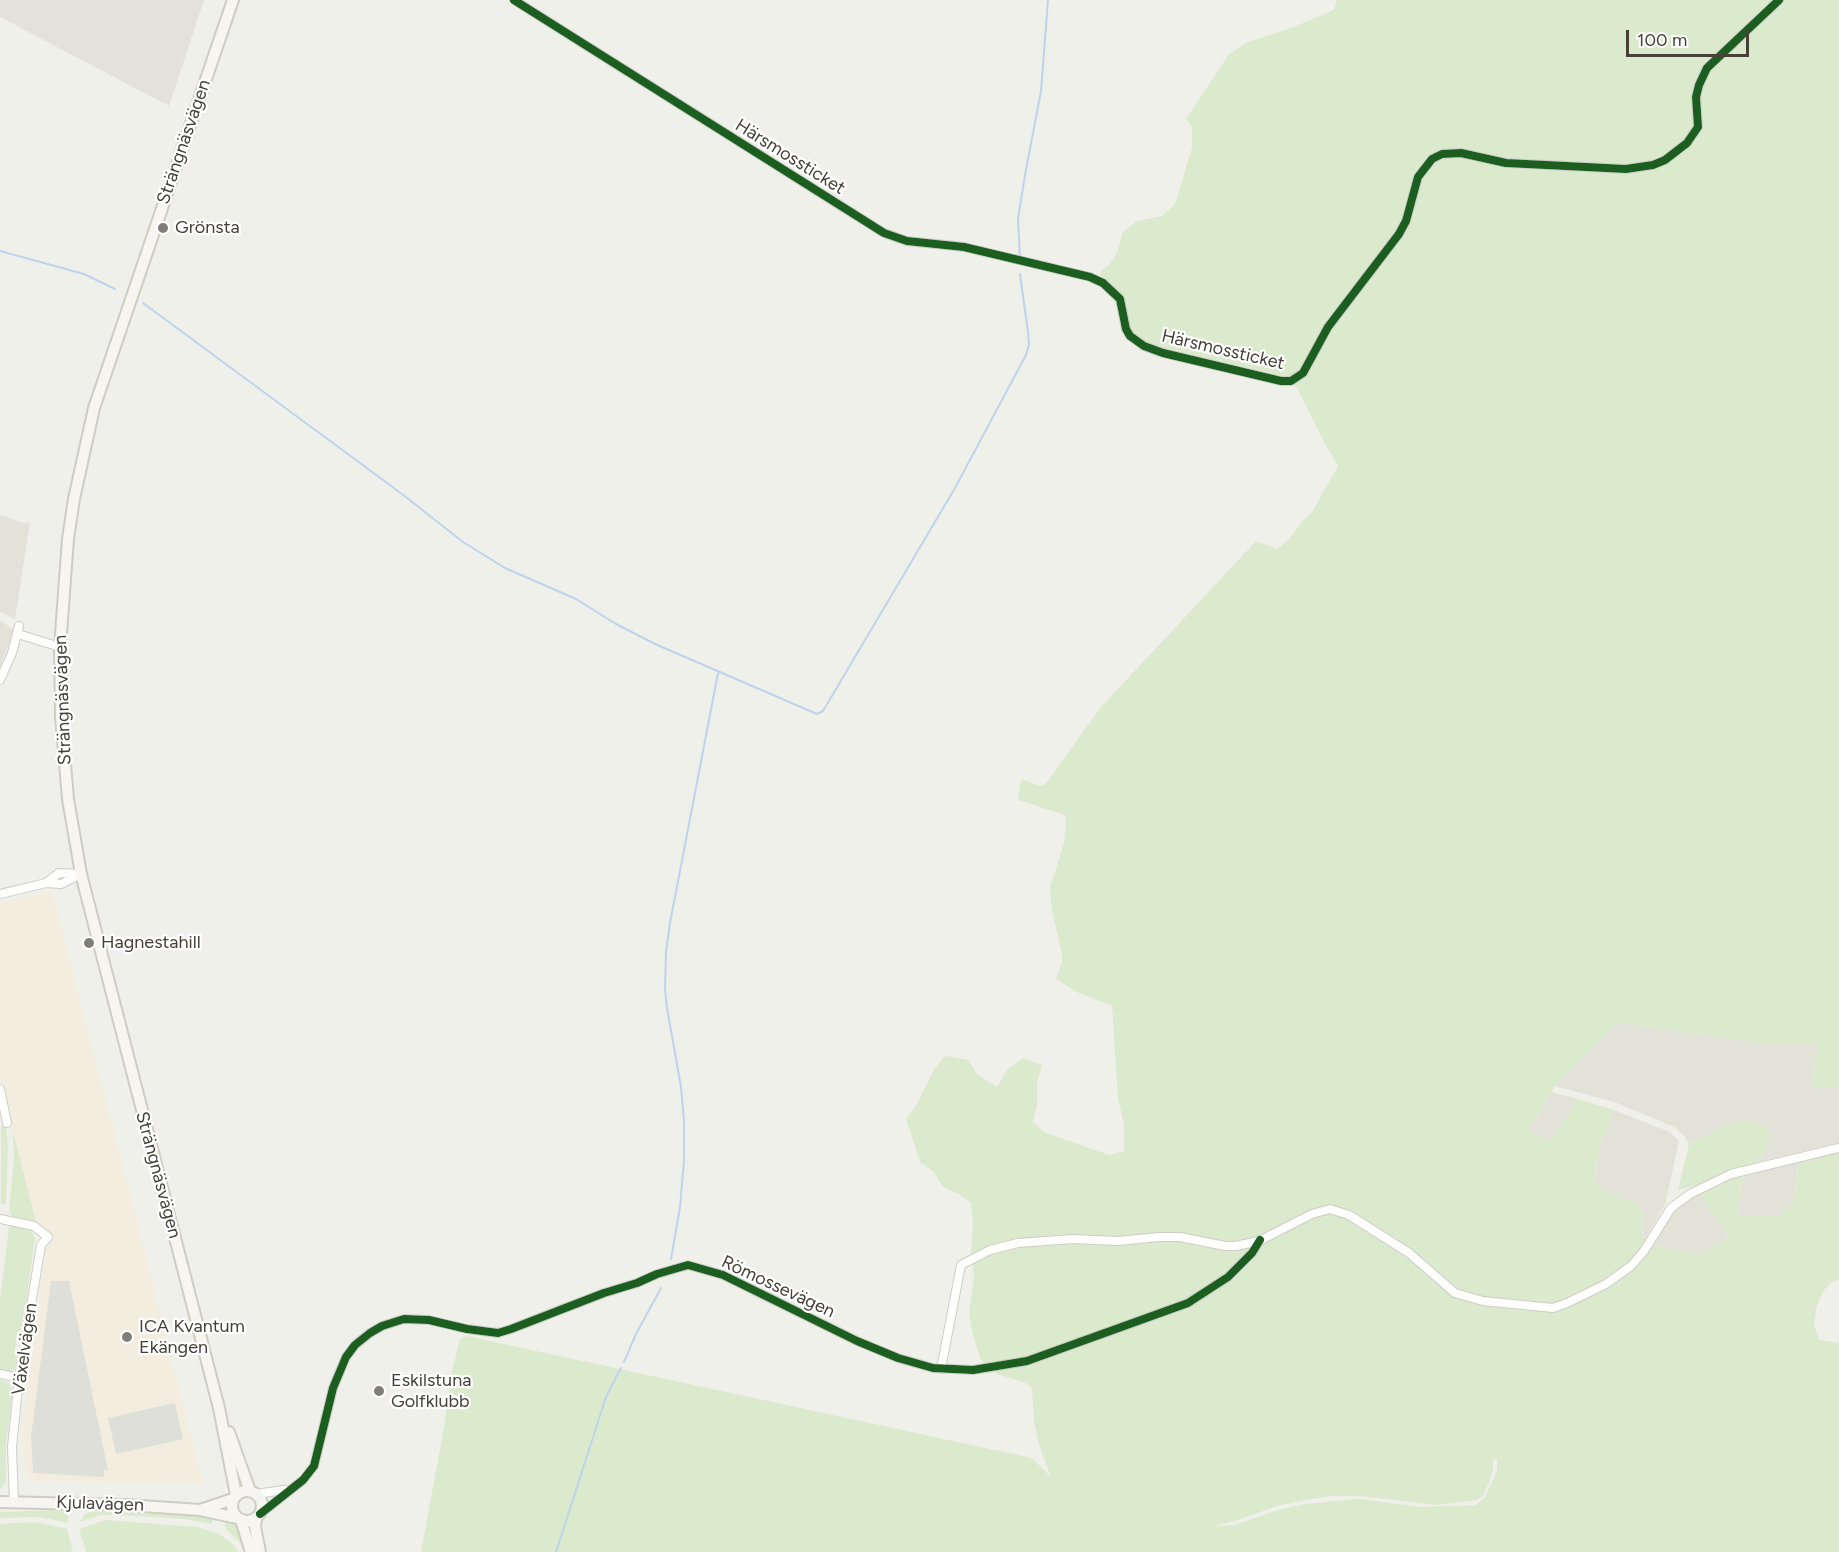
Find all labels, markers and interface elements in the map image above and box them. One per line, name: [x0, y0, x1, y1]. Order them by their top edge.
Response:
scale bar: [1629, 18, 1752, 56]
text: 100 m: [1637, 29, 1687, 51]
street label: Strängnäsvägen: [153, 77, 215, 207]
street label: Härsmossticket: [731, 115, 849, 199]
place label: Grönsta: [175, 217, 240, 239]
marker: Grönsta: [156, 221, 170, 235]
street label: Härsmossticket: [1159, 325, 1287, 375]
street label: Strängnäsvägen: [50, 635, 76, 765]
place label: Hagnestahill: [101, 932, 201, 954]
marker: Hagnestahill: [82, 936, 96, 950]
street label: Strängnäsvägen: [131, 1109, 185, 1241]
street label: Römossevägen: [718, 1251, 838, 1323]
street label: Växelvägen: [8, 1302, 42, 1396]
place label: ICA Kvantum Ekängen: [139, 1316, 245, 1358]
marker: ICA Kvantum Ekängen: [120, 1330, 134, 1344]
place label: Eskilstuna Golfklubb: [391, 1370, 471, 1412]
marker: Eskilstuna Golfklubb: [372, 1384, 386, 1398]
street label: Kjulavägen: [56, 1492, 144, 1516]

